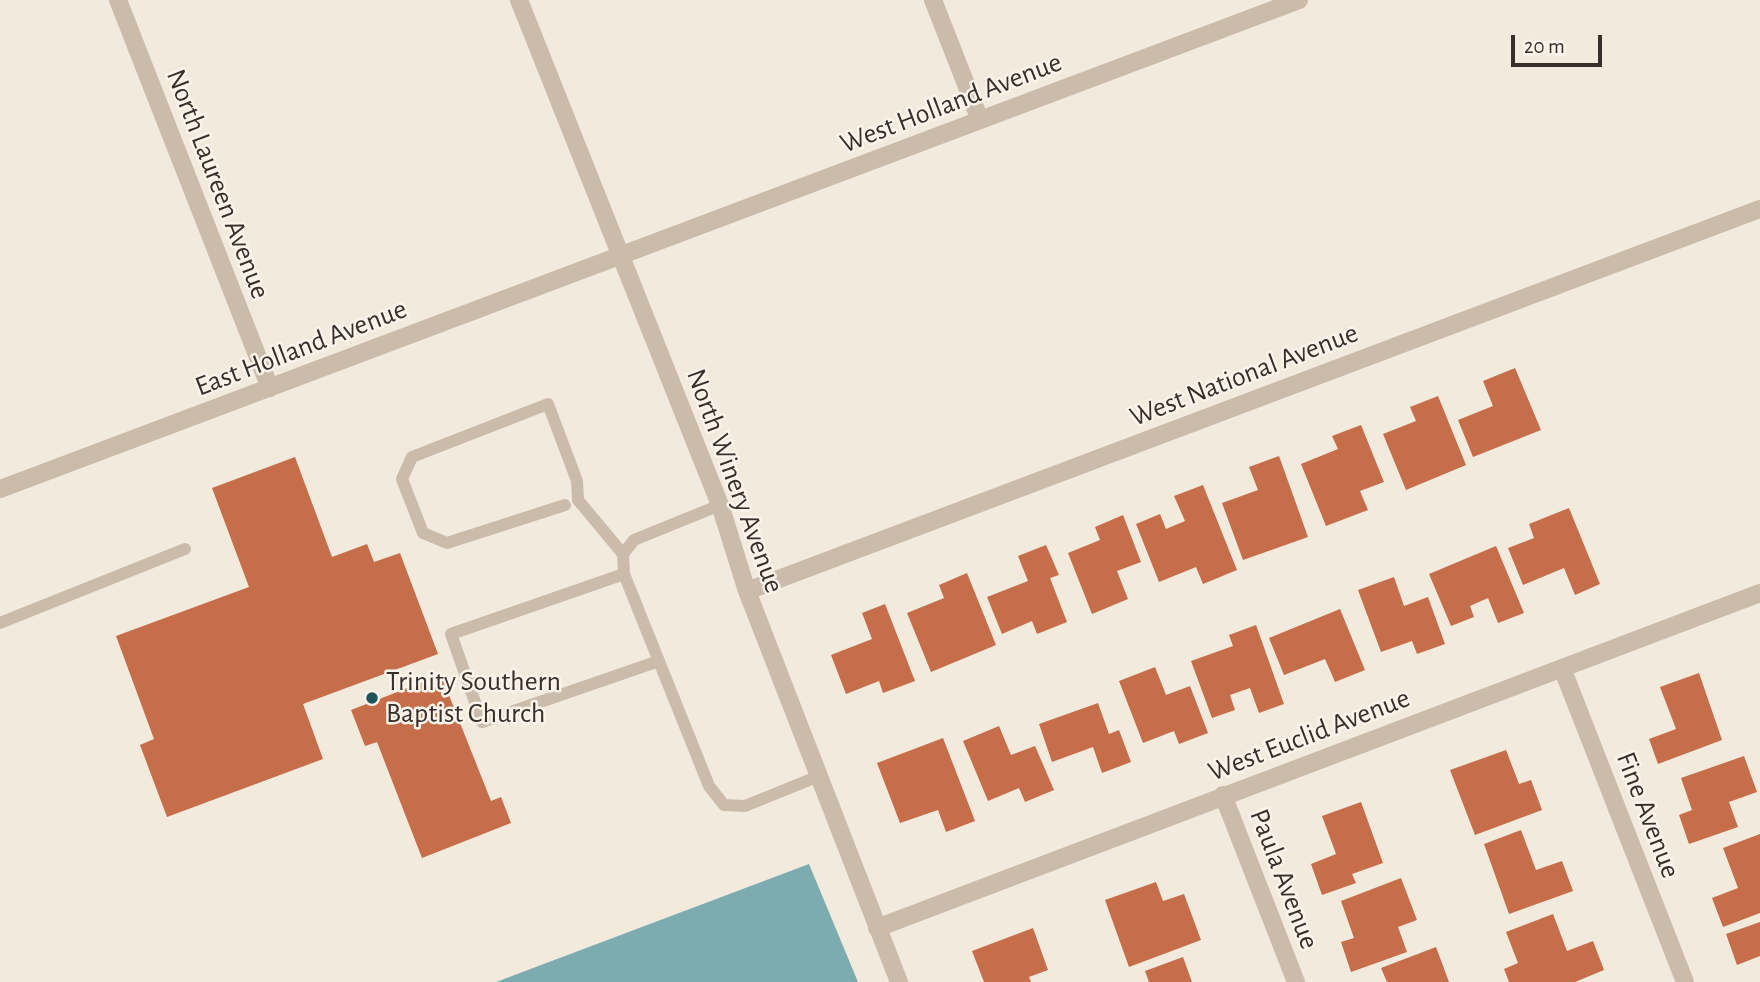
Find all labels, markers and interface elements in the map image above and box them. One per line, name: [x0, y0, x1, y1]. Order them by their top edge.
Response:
scale bar: [1515, 21, 1606, 65]
text: 20 m: [1524, 36, 1565, 57]
street label: West Holland Avenue: [835, 45, 1067, 161]
street label: North Laureen Avenue: [159, 64, 277, 304]
street label: East Holland Avenue: [191, 292, 411, 404]
street label: West National Avenue: [1125, 316, 1363, 434]
street label: North Winery Avenue: [679, 364, 791, 598]
place label: Trinity Southern Baptist Church: [386, 665, 561, 731]
street label: West Euclid Avenue: [1204, 681, 1414, 789]
marker: Trinity Southern Baptist Church: [364, 690, 380, 706]
street label: Fine Avenue: [1609, 747, 1687, 883]
street label: Paula Avenue: [1242, 804, 1326, 954]

